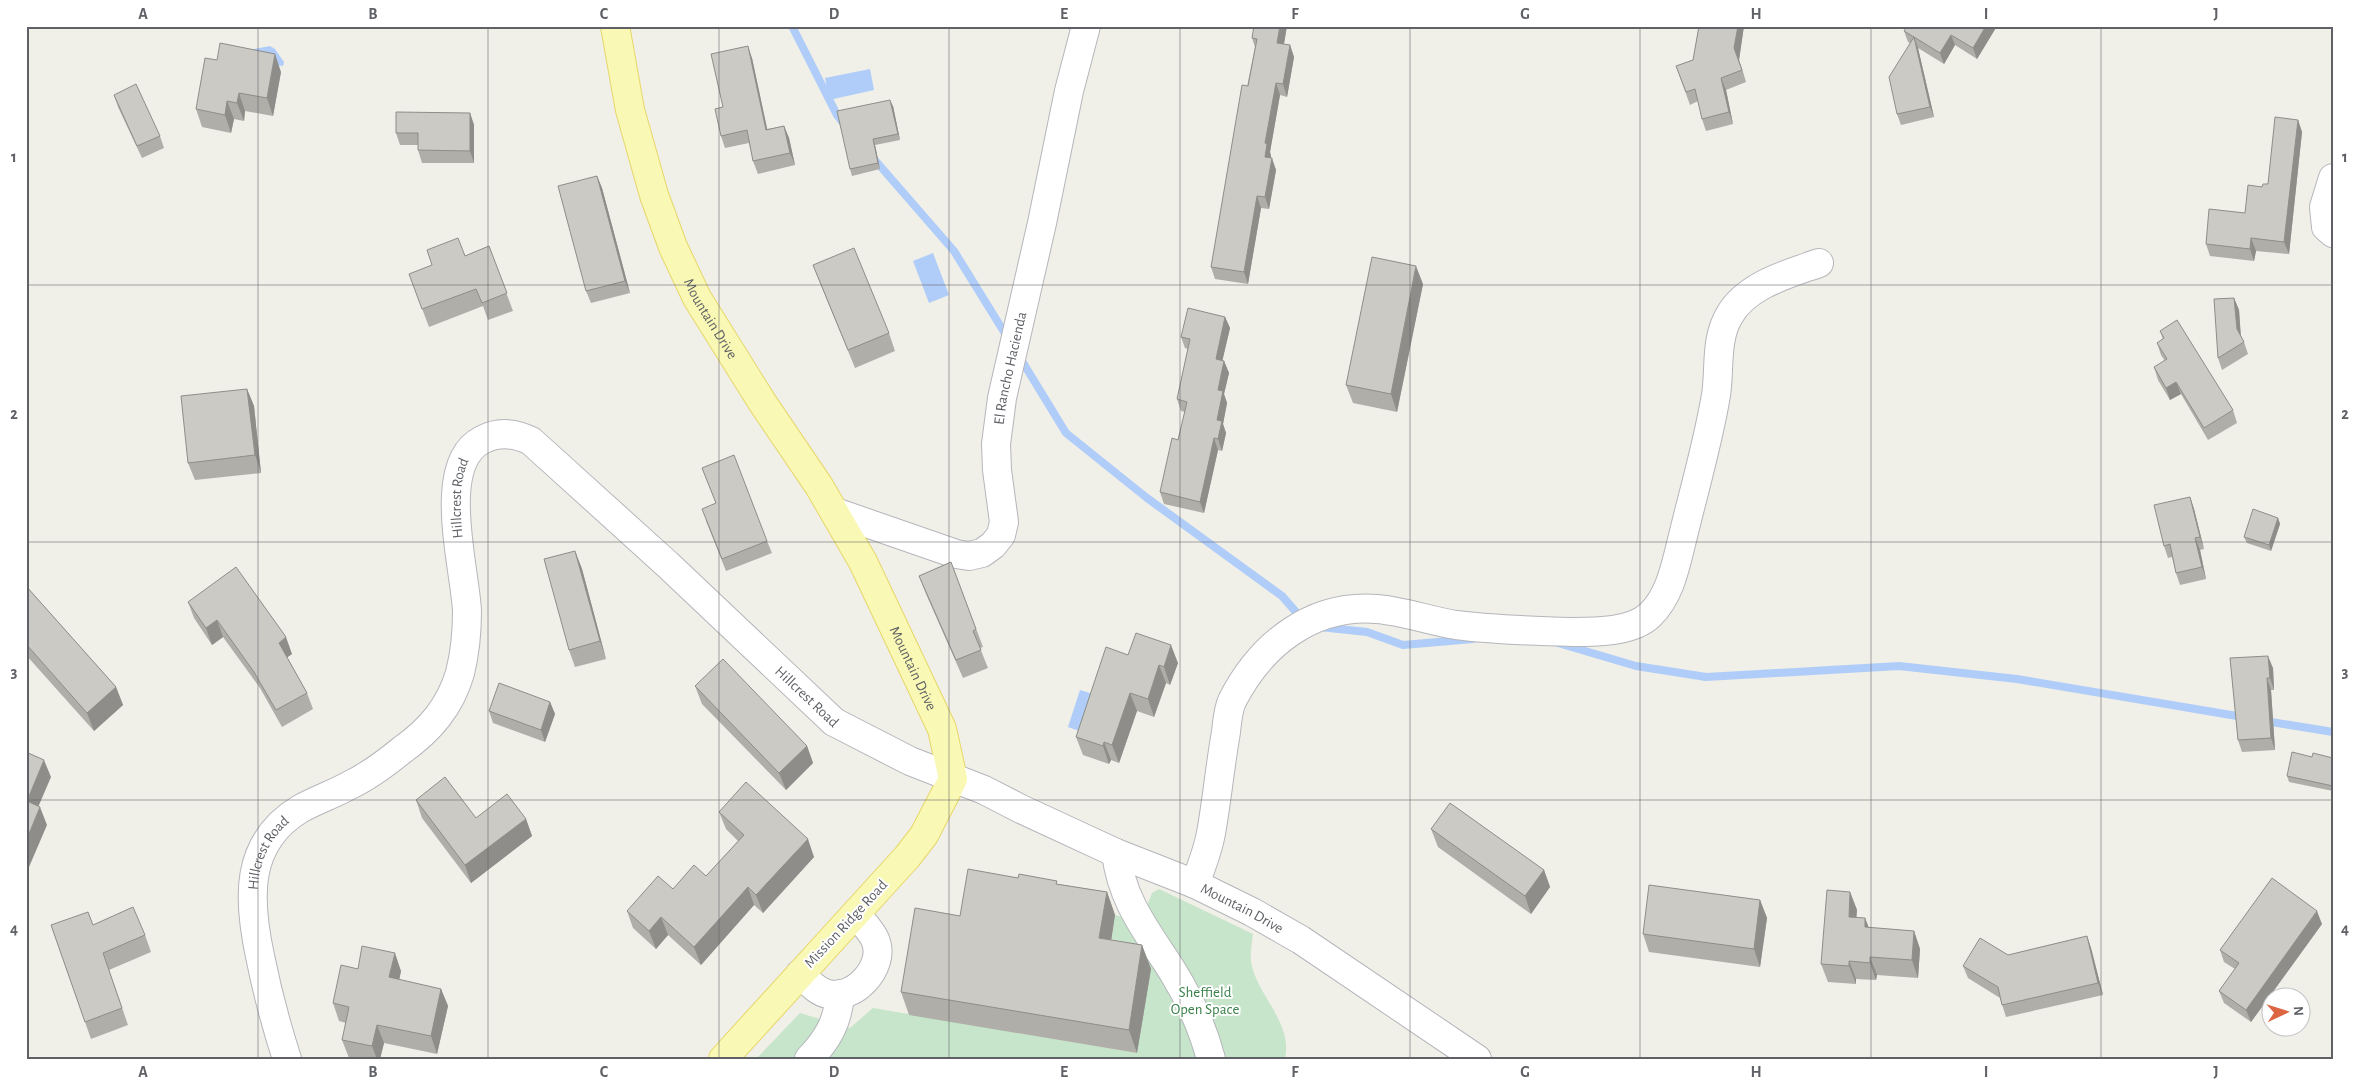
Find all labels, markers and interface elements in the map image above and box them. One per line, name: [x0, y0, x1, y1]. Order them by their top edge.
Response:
text: A: [138, 6, 148, 22]
text: B: [368, 6, 378, 22]
text: C: [600, 6, 609, 22]
text: D: [829, 6, 840, 22]
text: E: [1060, 6, 1068, 22]
text: F: [1291, 6, 1299, 22]
text: G: [1520, 6, 1530, 22]
text: H: [1750, 6, 1762, 22]
text: I: [1984, 6, 1988, 22]
text: J: [2213, 6, 2219, 22]
text: 1: [11, 149, 17, 165]
text: 1: [2342, 149, 2348, 165]
street label: Mountain Drive: [681, 276, 741, 362]
street label: El Rancho Hacienda: [991, 310, 1029, 426]
text: 2: [10, 406, 18, 422]
text: 2: [2341, 406, 2349, 422]
street label: Hillcrest Road: [448, 455, 471, 539]
street label: Mountain Drive: [887, 624, 940, 713]
street label: Hillcrest Road: [772, 663, 842, 730]
text: 3: [11, 664, 18, 680]
text: 3: [2342, 664, 2349, 680]
street label: Hillcrest Road: [245, 813, 292, 890]
street label: Mission Ridge Road: [802, 877, 890, 971]
street label: Mountain Drive: [1198, 881, 1286, 936]
text: 4: [10, 921, 18, 937]
text: 4: [2341, 921, 2349, 937]
park label: Sheffield Open Space: [1171, 985, 1239, 1017]
north arrow: [2262, 988, 2312, 1038]
text: N: [2291, 1006, 2305, 1017]
text: A: [138, 1064, 148, 1080]
text: B: [368, 1064, 378, 1080]
text: C: [600, 1064, 609, 1080]
text: D: [829, 1064, 840, 1080]
text: E: [1060, 1064, 1068, 1080]
text: F: [1291, 1064, 1299, 1080]
text: G: [1520, 1064, 1530, 1080]
text: H: [1750, 1064, 1762, 1080]
text: I: [1984, 1064, 1988, 1080]
text: J: [2213, 1064, 2219, 1080]

